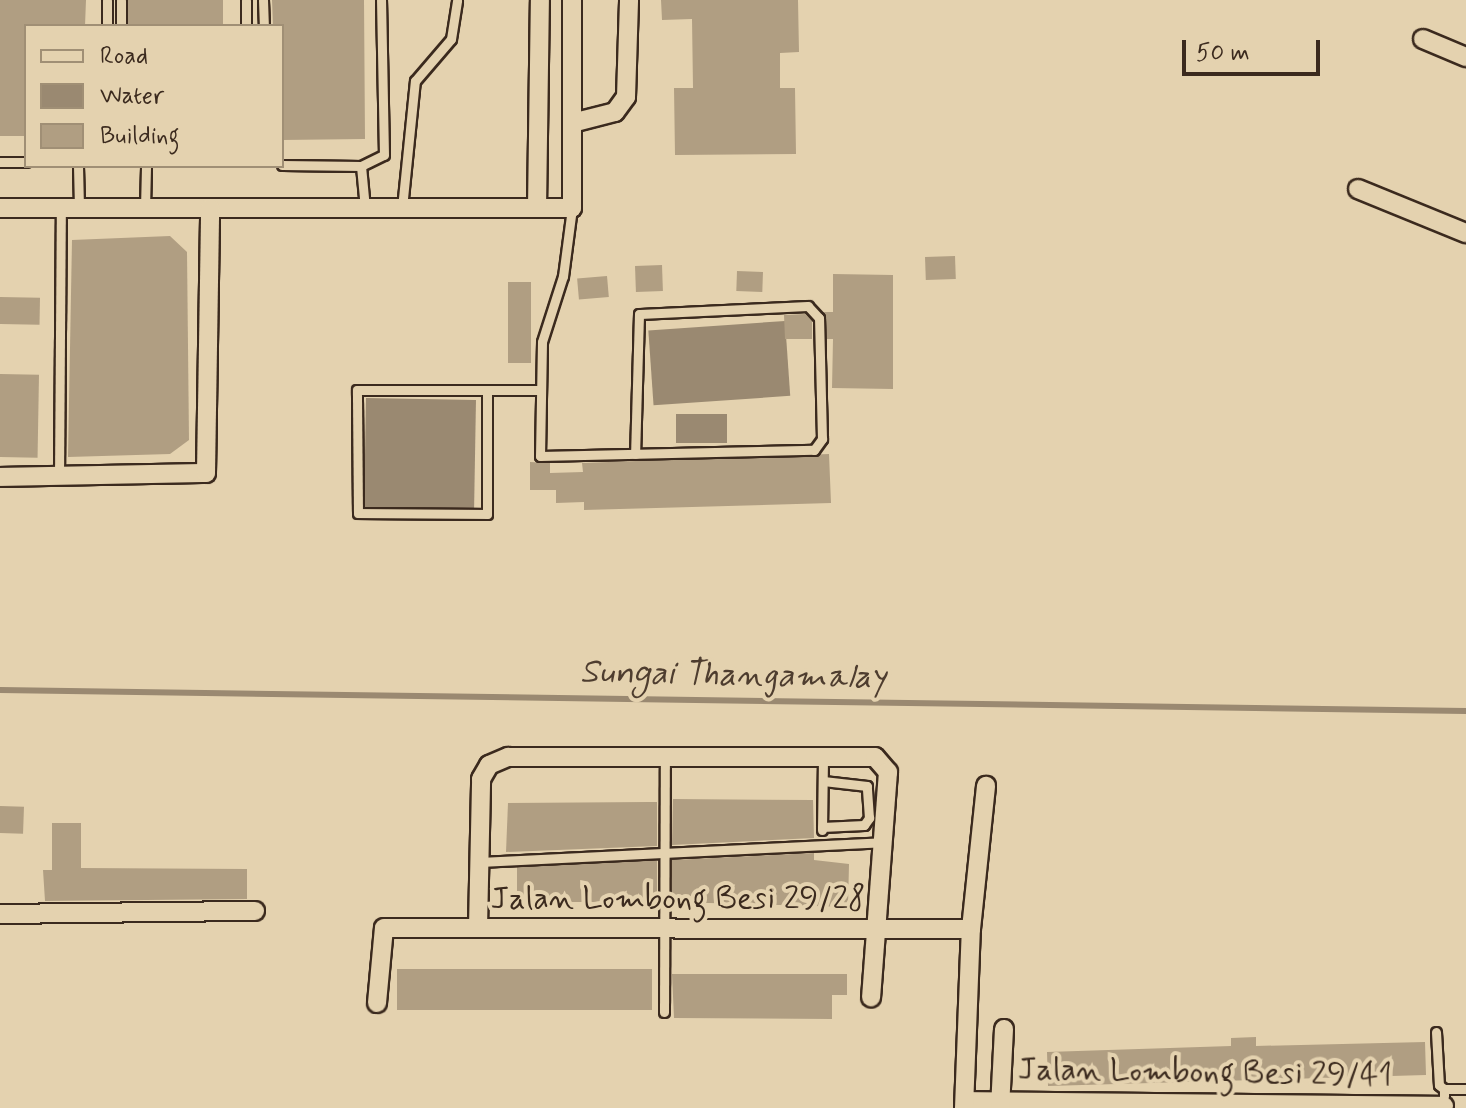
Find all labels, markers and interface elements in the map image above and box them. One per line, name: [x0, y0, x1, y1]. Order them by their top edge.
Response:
legend: [24, 24, 284, 168]
scale bar: [1186, 24, 1324, 74]
text: 50 m: [1196, 38, 1250, 69]
text: Road: [100, 41, 148, 72]
text: Water: [100, 81, 164, 112]
text: Building: [100, 121, 180, 152]
water label: Sungai Thangamalay: [580, 652, 886, 698]
street label: Jalan Lombong Besi 29/28: [491, 880, 865, 918]
street label: Jalan Lombong Besi 29/41: [1018, 1051, 1392, 1095]

